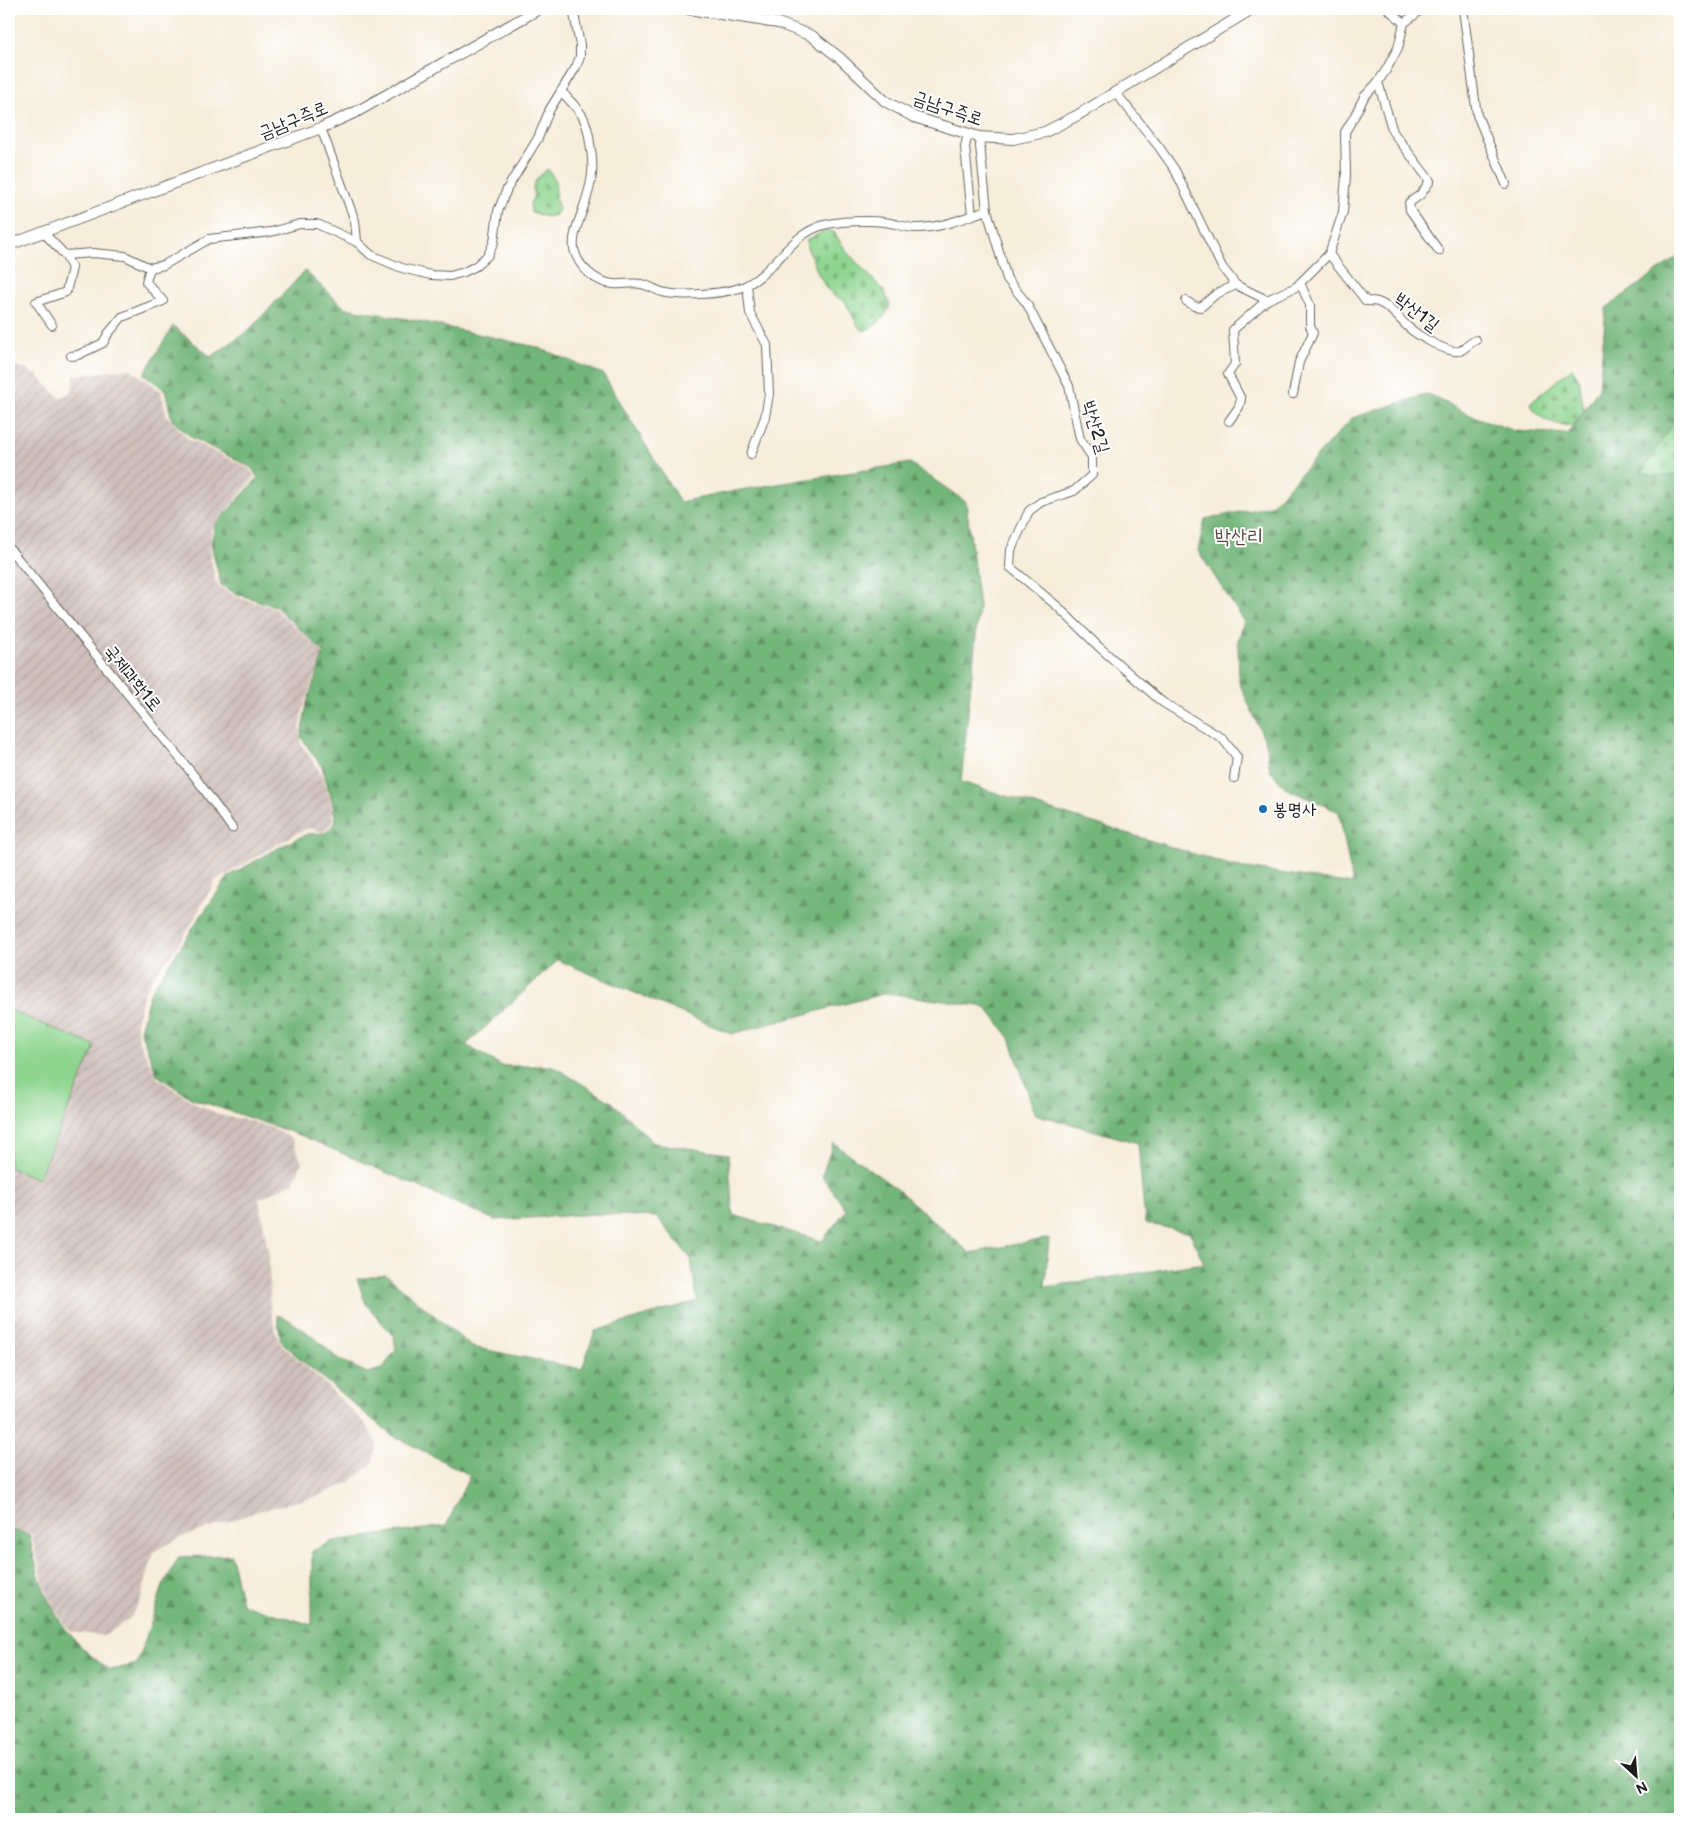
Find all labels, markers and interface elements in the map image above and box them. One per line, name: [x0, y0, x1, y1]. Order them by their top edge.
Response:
street label: 금남구즉로: [910, 87, 985, 130]
street label: 금남구즉로: [256, 97, 331, 144]
street label: 박산1길: [1390, 289, 1444, 336]
street label: 박산2길: [1078, 398, 1114, 457]
district label: 박산리: [1215, 525, 1263, 549]
street label: 국제과학1로: [99, 641, 166, 716]
place label: 봉명사: [1273, 799, 1317, 820]
marker: 봉명사: [1257, 803, 1269, 815]
north arrow: [1612, 1750, 1662, 1800]
text: N: [1633, 1777, 1650, 1797]

